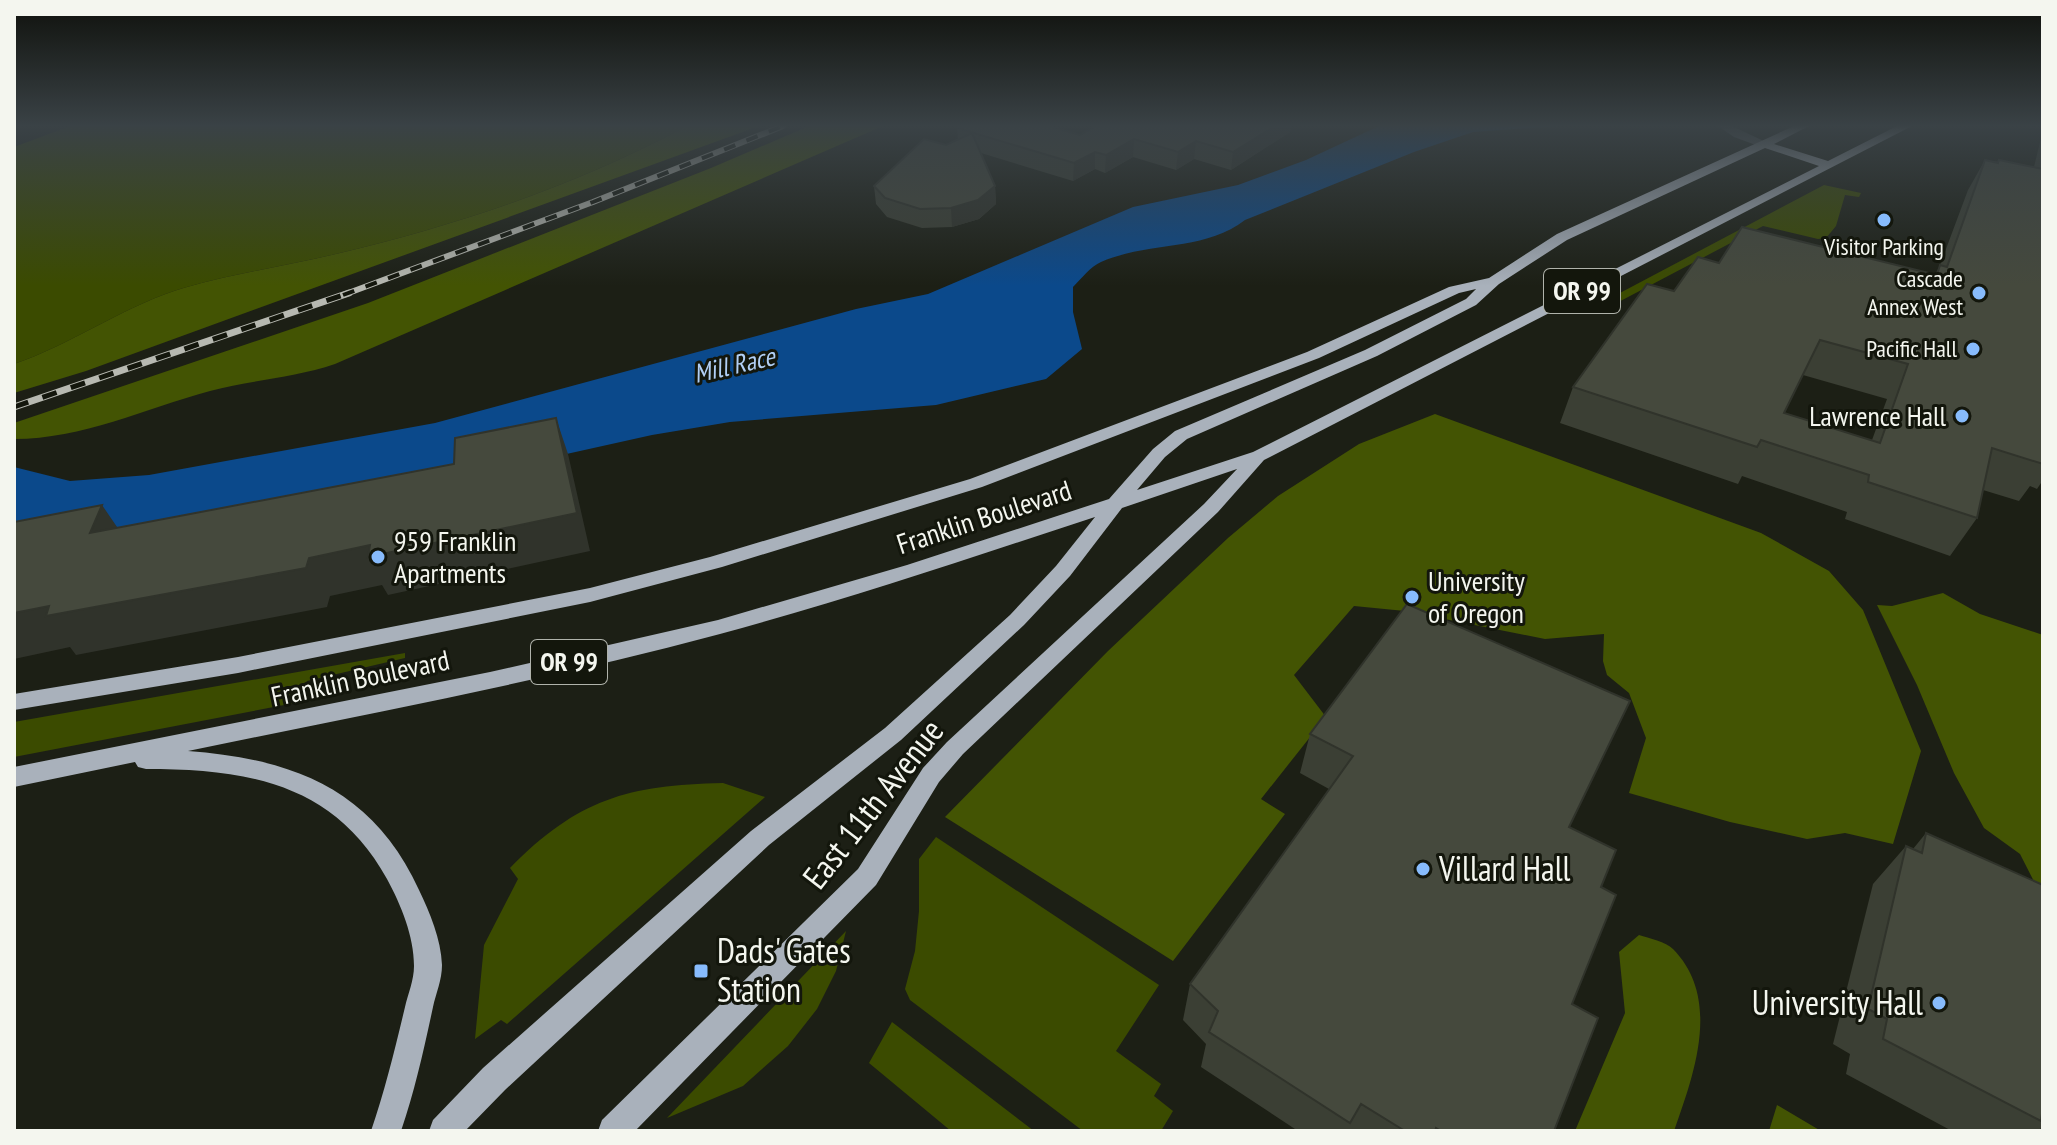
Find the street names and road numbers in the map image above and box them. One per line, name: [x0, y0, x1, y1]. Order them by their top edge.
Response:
road number: OR 99: [1544, 269, 1620, 313]
street label: Franklin Boulevard: [892, 471, 1076, 562]
road number: OR 99: [531, 640, 607, 684]
street label: Franklin Boulevard: [267, 641, 452, 714]
street label: East 11th Avenue: [792, 710, 952, 897]

